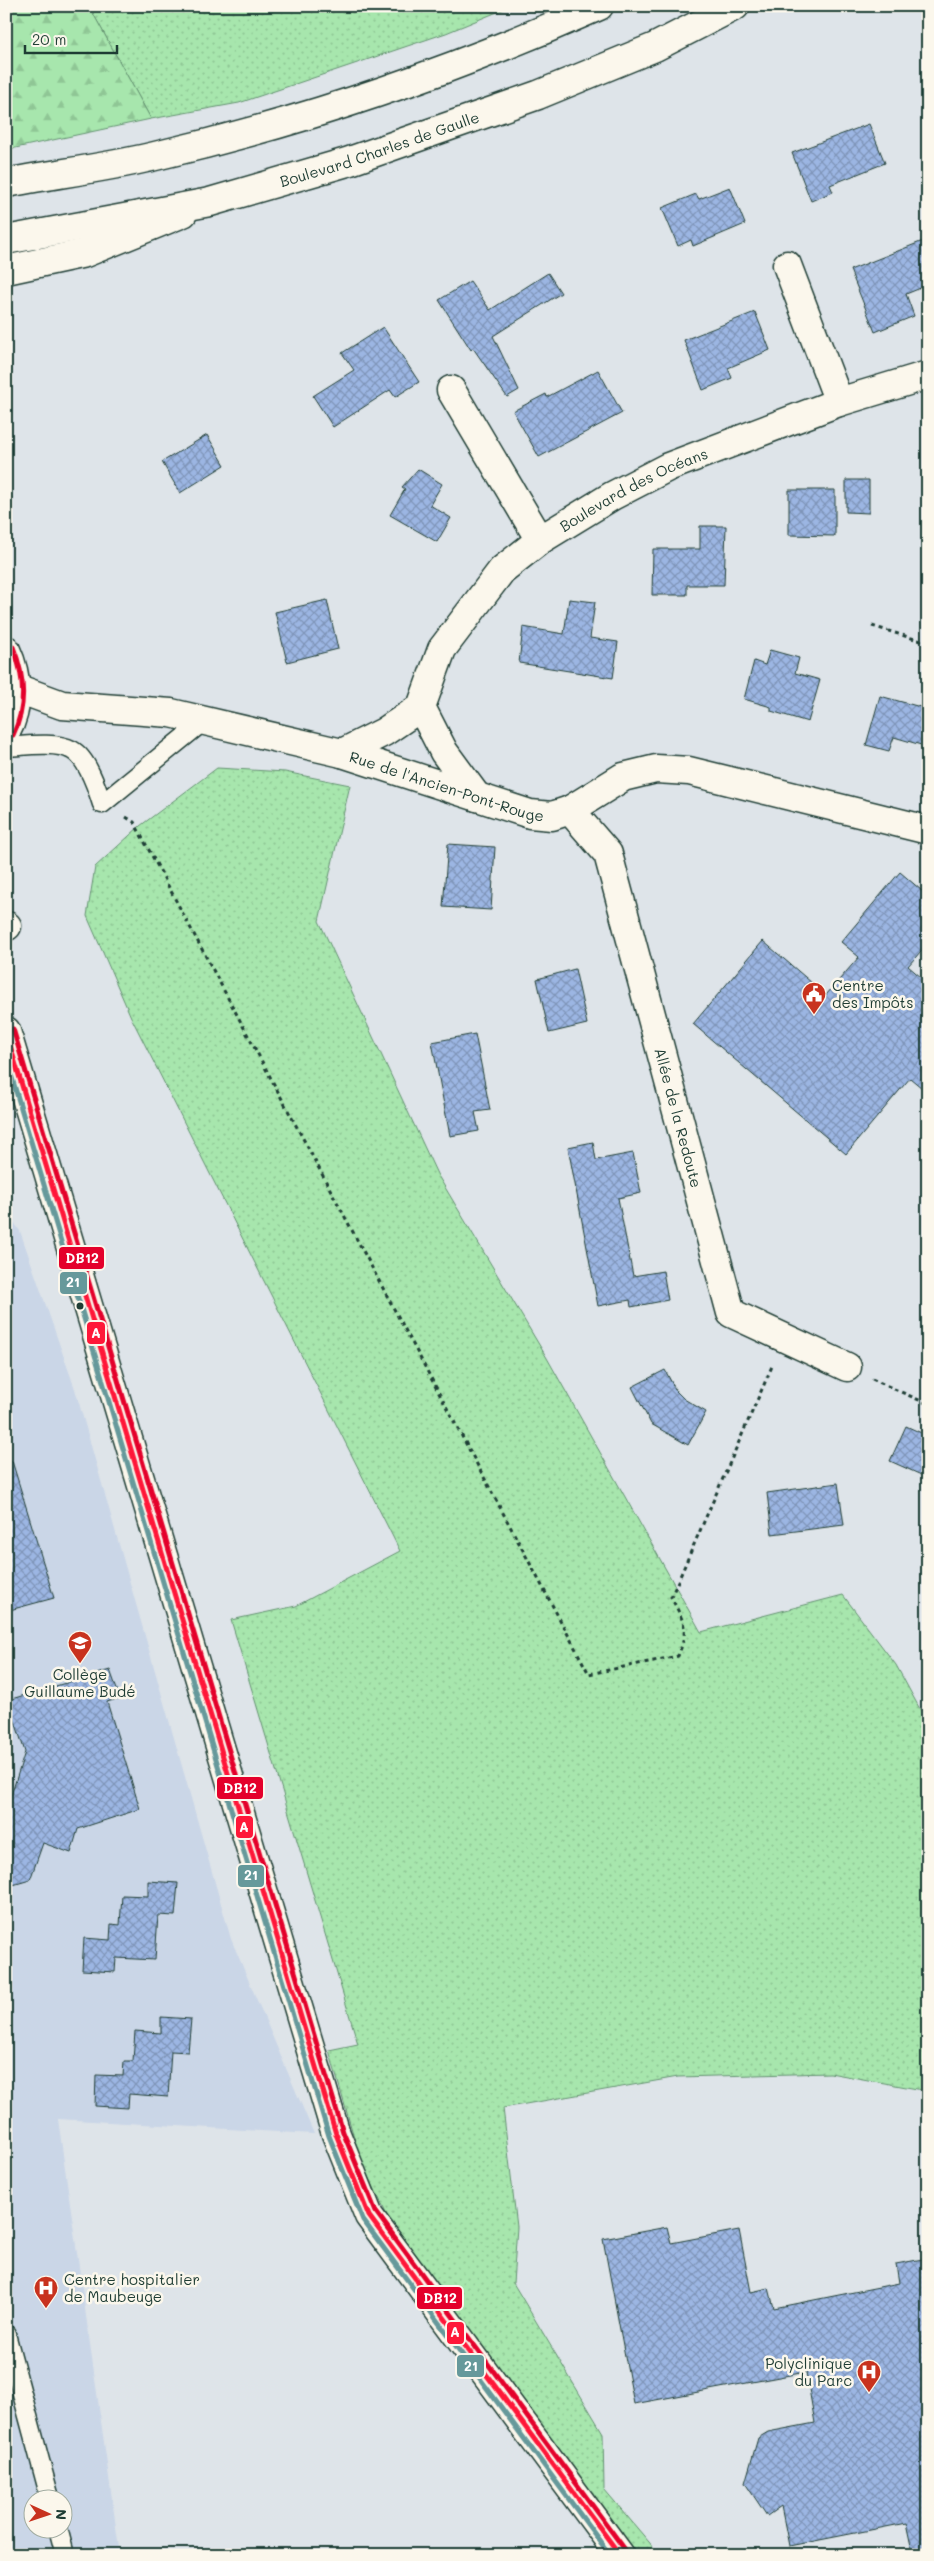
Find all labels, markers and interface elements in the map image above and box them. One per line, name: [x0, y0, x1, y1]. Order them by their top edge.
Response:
scale bar: [25, 22, 118, 54]
text: 20 m: [32, 29, 66, 49]
street label: Boulevard Charles de Gaulle: [277, 106, 482, 191]
street label: Boulevard des Océans: [556, 443, 710, 536]
street label: Rue de l'Ancien-Pont-Rouge: [347, 746, 545, 825]
place label: Centre des Impôts: [832, 975, 913, 1012]
public building icon: Centre des Impôts: [801, 981, 827, 1015]
street label: Allée de la Redoute: [650, 1045, 707, 1190]
line badge: DB12: [58, 1246, 105, 1270]
text: DB12: [65, 1248, 99, 1267]
line badge: 21: [59, 1271, 88, 1295]
text: 21: [66, 1272, 80, 1291]
unlabelled marker: [75, 1301, 85, 1311]
line badge: A: [86, 1321, 106, 1345]
text: A: [91, 1323, 101, 1342]
school or university icon: Collège Guillaume Budé: [67, 1630, 93, 1664]
place label: Collège Guillaume Budé: [24, 1664, 136, 1701]
line badge: DB12: [216, 1776, 264, 1800]
text: DB12: [223, 1778, 257, 1797]
line badge: A: [235, 1815, 254, 1839]
text: A: [239, 1817, 249, 1836]
line badge: 21: [237, 1864, 265, 1888]
text: 21: [244, 1865, 258, 1884]
place label: Centre hospitalier de Maubeuge: [64, 2269, 200, 2306]
hospital icon: Centre hospitalier de Maubeuge: [33, 2275, 59, 2309]
line badge: DB12: [416, 2286, 463, 2310]
text: DB12: [423, 2288, 457, 2307]
line badge: A: [446, 2321, 465, 2345]
text: A: [450, 2322, 460, 2341]
place label: Polyclinique du Parc: [765, 2353, 852, 2390]
line badge: 21: [456, 2354, 485, 2378]
text: 21: [464, 2356, 478, 2375]
hospital icon: Polyclinique du Parc: [856, 2359, 882, 2393]
north arrow: [22, 2488, 72, 2538]
text: N: [52, 2509, 71, 2521]

